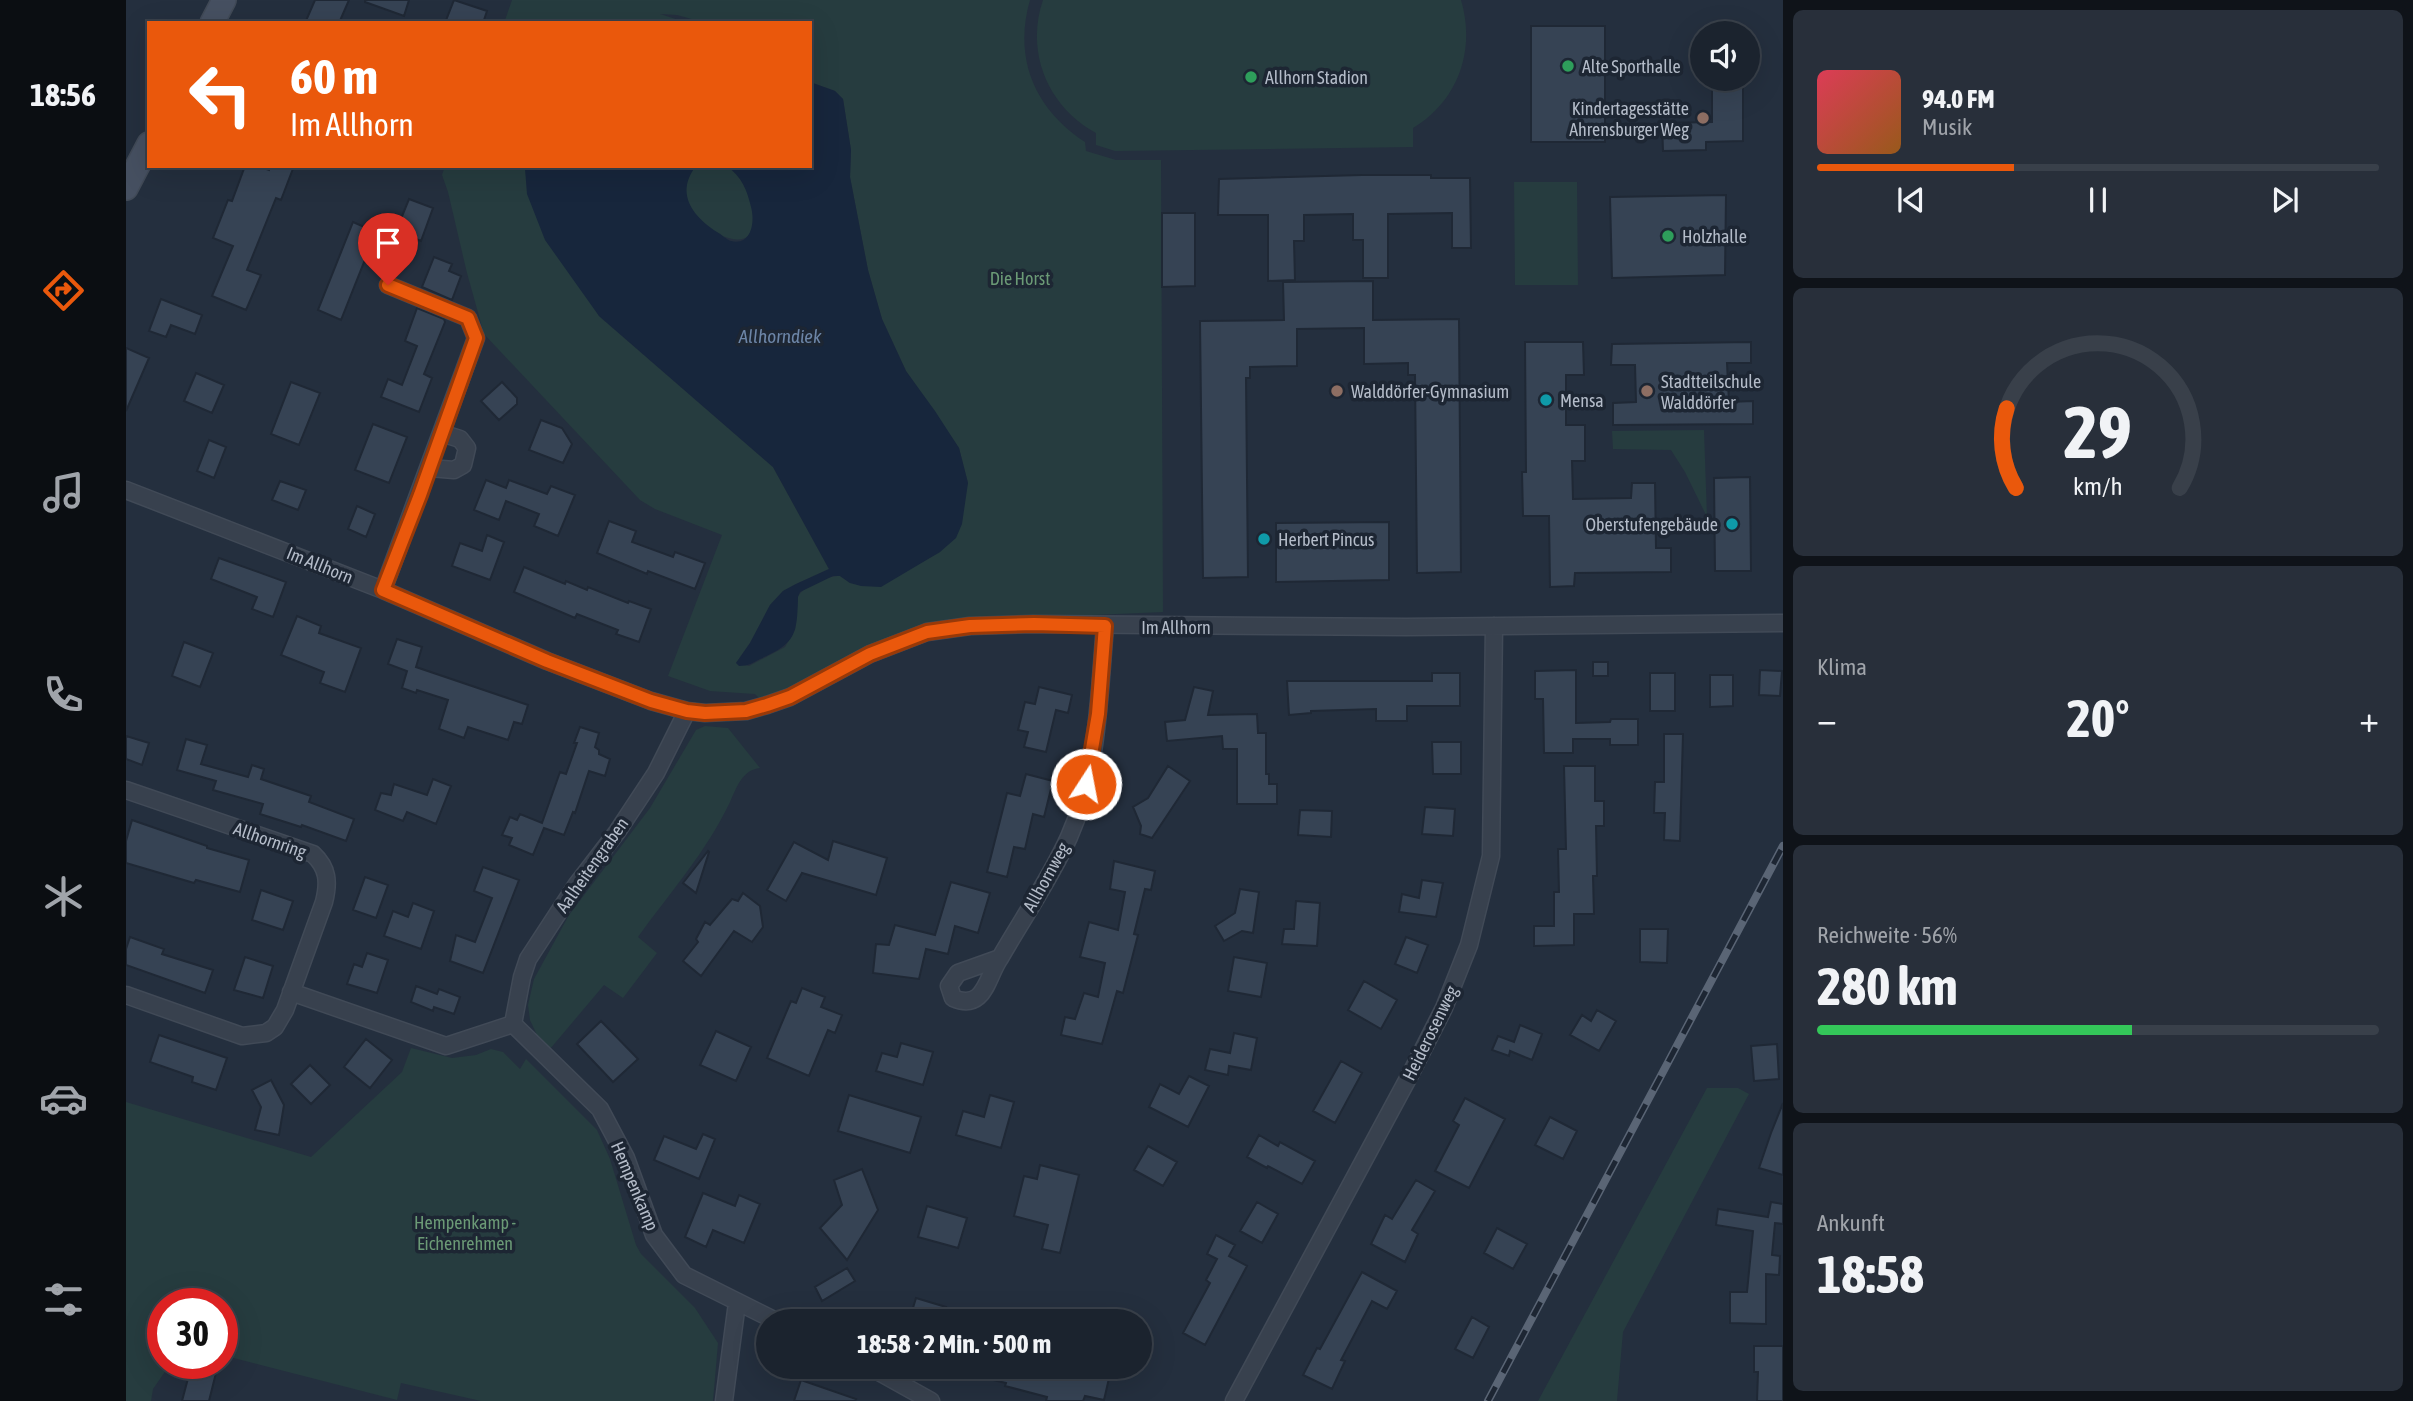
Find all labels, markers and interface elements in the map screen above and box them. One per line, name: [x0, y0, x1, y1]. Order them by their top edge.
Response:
map controls: [1690, 21, 1760, 91]
button: sound: [1690, 21, 1760, 91]
text: 60 m: [290, 48, 378, 104]
icon: left: [175, 49, 266, 140]
place label: Alte Sporthalle: [1582, 56, 1681, 77]
marker: Alte Sporthalle: [1560, 58, 1576, 74]
place label: Allhorn Stadion: [1265, 67, 1368, 88]
marker: Allhorn Stadion: [1243, 69, 1259, 85]
text: 18:56: [30, 76, 96, 113]
text: 94.0 FM: [1922, 84, 1995, 114]
place label: Kindertagesstätte Ahrensburger Weg: [1569, 98, 1689, 140]
text: Im Allhorn: [290, 106, 414, 143]
marker: Kindertagesstätte Ahrensburger Weg: [1695, 110, 1711, 126]
text: Musik: [1922, 114, 1972, 140]
icon: previous: [1892, 181, 1930, 219]
icon: pause: [2079, 181, 2117, 219]
icon: next: [2266, 181, 2304, 219]
pin: [358, 213, 418, 285]
icon: arrive: [369, 224, 407, 262]
place label: Holzhalle: [1682, 226, 1747, 247]
marker: Holzhalle: [1660, 228, 1676, 244]
icon: directions: [39, 266, 88, 315]
park label: Die Horst: [990, 268, 1050, 289]
water label: Allhorndiek: [738, 325, 822, 347]
place label: Stadtteilschule Walddörfer: [1661, 371, 1761, 413]
place label: Walddörfer-Gymnasium: [1351, 381, 1509, 402]
marker: Walddörfer-Gymnasium: [1329, 383, 1345, 399]
marker: Stadtteilschule Walddörfer: [1639, 383, 1655, 399]
place label: Mensa: [1560, 390, 1604, 411]
text: 29: [2064, 391, 2132, 474]
marker: Mensa: [1538, 392, 1554, 408]
icon: music: [39, 468, 88, 517]
text: km/h: [2073, 472, 2123, 500]
place label: Oberstufengebäude: [1586, 514, 1718, 535]
marker: Oberstufengebäude: [1724, 516, 1740, 532]
place label: Herbert Pincus: [1278, 529, 1374, 550]
marker: Herbert Pincus: [1256, 531, 1272, 547]
street label: Im Allhorn: [284, 542, 356, 588]
street label: Im Allhorn: [1141, 617, 1211, 638]
text: Klima: [1817, 654, 1867, 680]
icon: phone: [39, 670, 88, 719]
text: 20°: [2066, 688, 2130, 748]
text: −: [1817, 697, 1837, 740]
text: +: [2359, 697, 2379, 740]
position arrow: [1049, 747, 1123, 821]
street label: Aalheitengraben: [551, 813, 633, 917]
street label: Allhornring: [231, 818, 309, 862]
street label: Allhornweg: [1018, 838, 1074, 915]
icon: climate: [39, 872, 88, 921]
text: Reichweite · 56%: [1817, 922, 1957, 948]
text: 280 km: [1817, 956, 1958, 1016]
street label: Heiderosenweg: [1398, 982, 1462, 1084]
icon: car: [39, 1074, 88, 1123]
street label: Hempenkamp: [607, 1138, 663, 1234]
text: Ankunft: [1817, 1210, 1885, 1236]
park label: Hempenkamp - Eichenrehmen: [414, 1212, 516, 1254]
text: 18:58: [1817, 1244, 1924, 1304]
icon: filters: [39, 1275, 88, 1324]
speed limit sign: 30: [147, 1288, 238, 1379]
text: 18:58 · 2 Min. · 500 m: [857, 1329, 1051, 1359]

